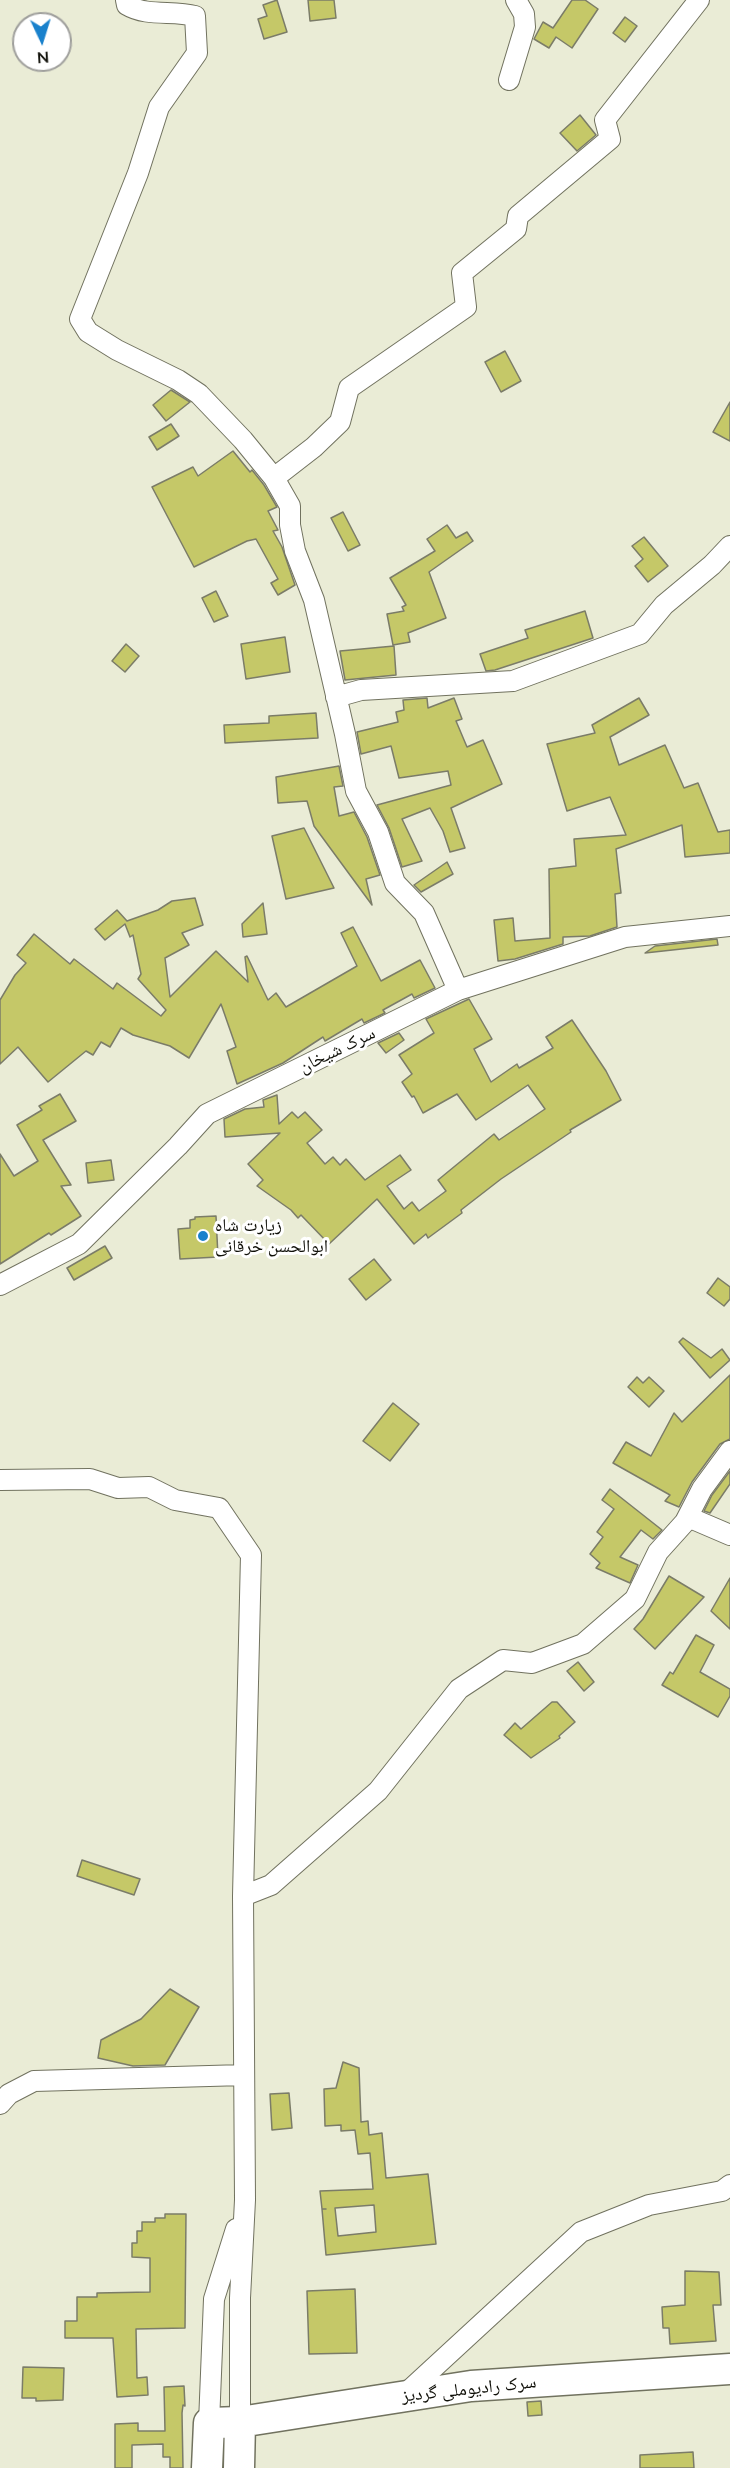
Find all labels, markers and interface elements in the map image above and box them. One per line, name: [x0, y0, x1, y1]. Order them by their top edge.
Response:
north arrow: [12, 12, 72, 72]
text: N: [36, 48, 50, 68]
street label: سرک شیخان: [295, 1022, 379, 1078]
place label: زیارت شاه ابوالحسن خرقانی: [215, 1215, 328, 1258]
marker: زیارت شاه ابوالحسن خرقانی: [196, 1229, 210, 1243]
street label: سرک رادیوملی گردیز: [401, 2371, 537, 2407]

